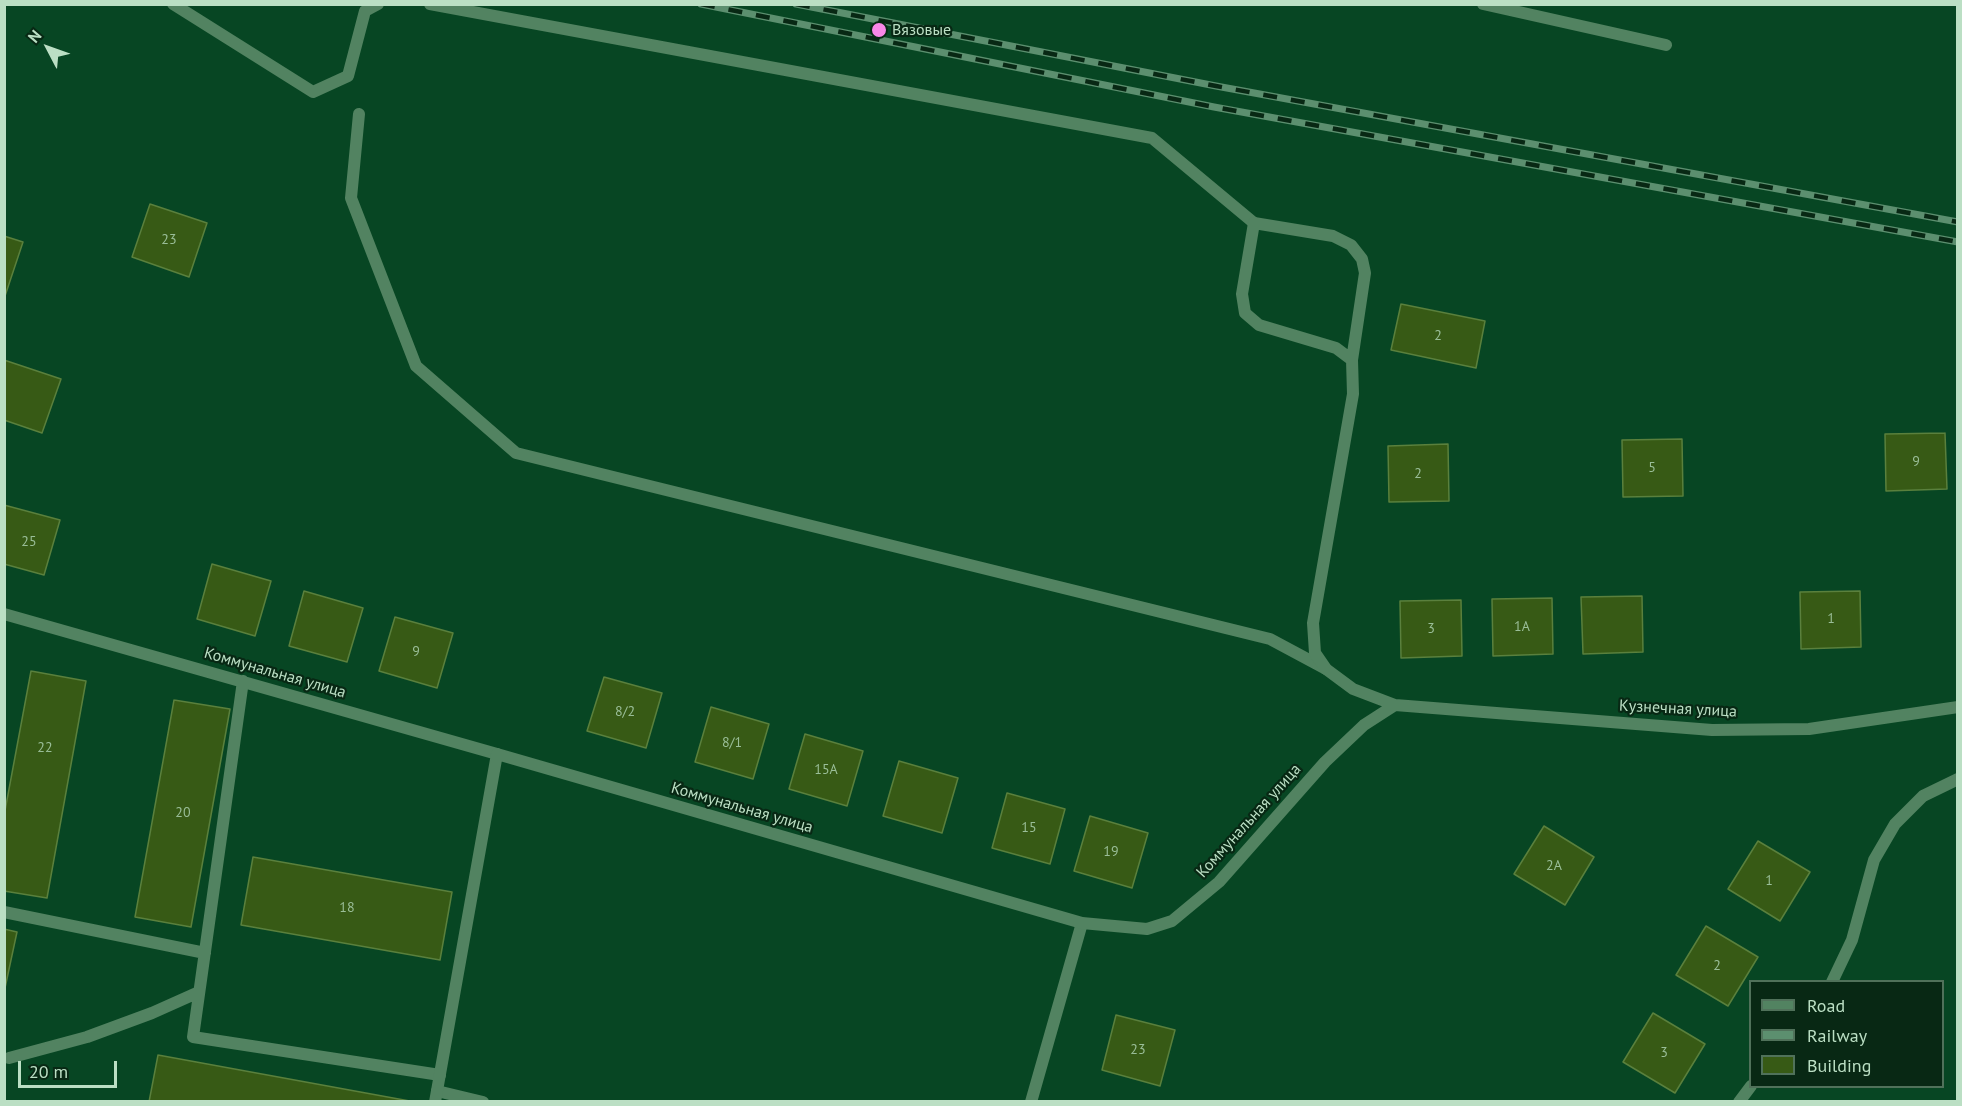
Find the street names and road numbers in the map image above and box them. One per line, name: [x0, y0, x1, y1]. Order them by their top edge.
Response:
street label: Коммунальная улица: [202, 644, 348, 702]
street label: Кузнечная улица: [1619, 696, 1737, 722]
street label: Коммунальная улица: [1193, 760, 1305, 882]
street label: Коммунальная улица: [669, 779, 815, 837]

